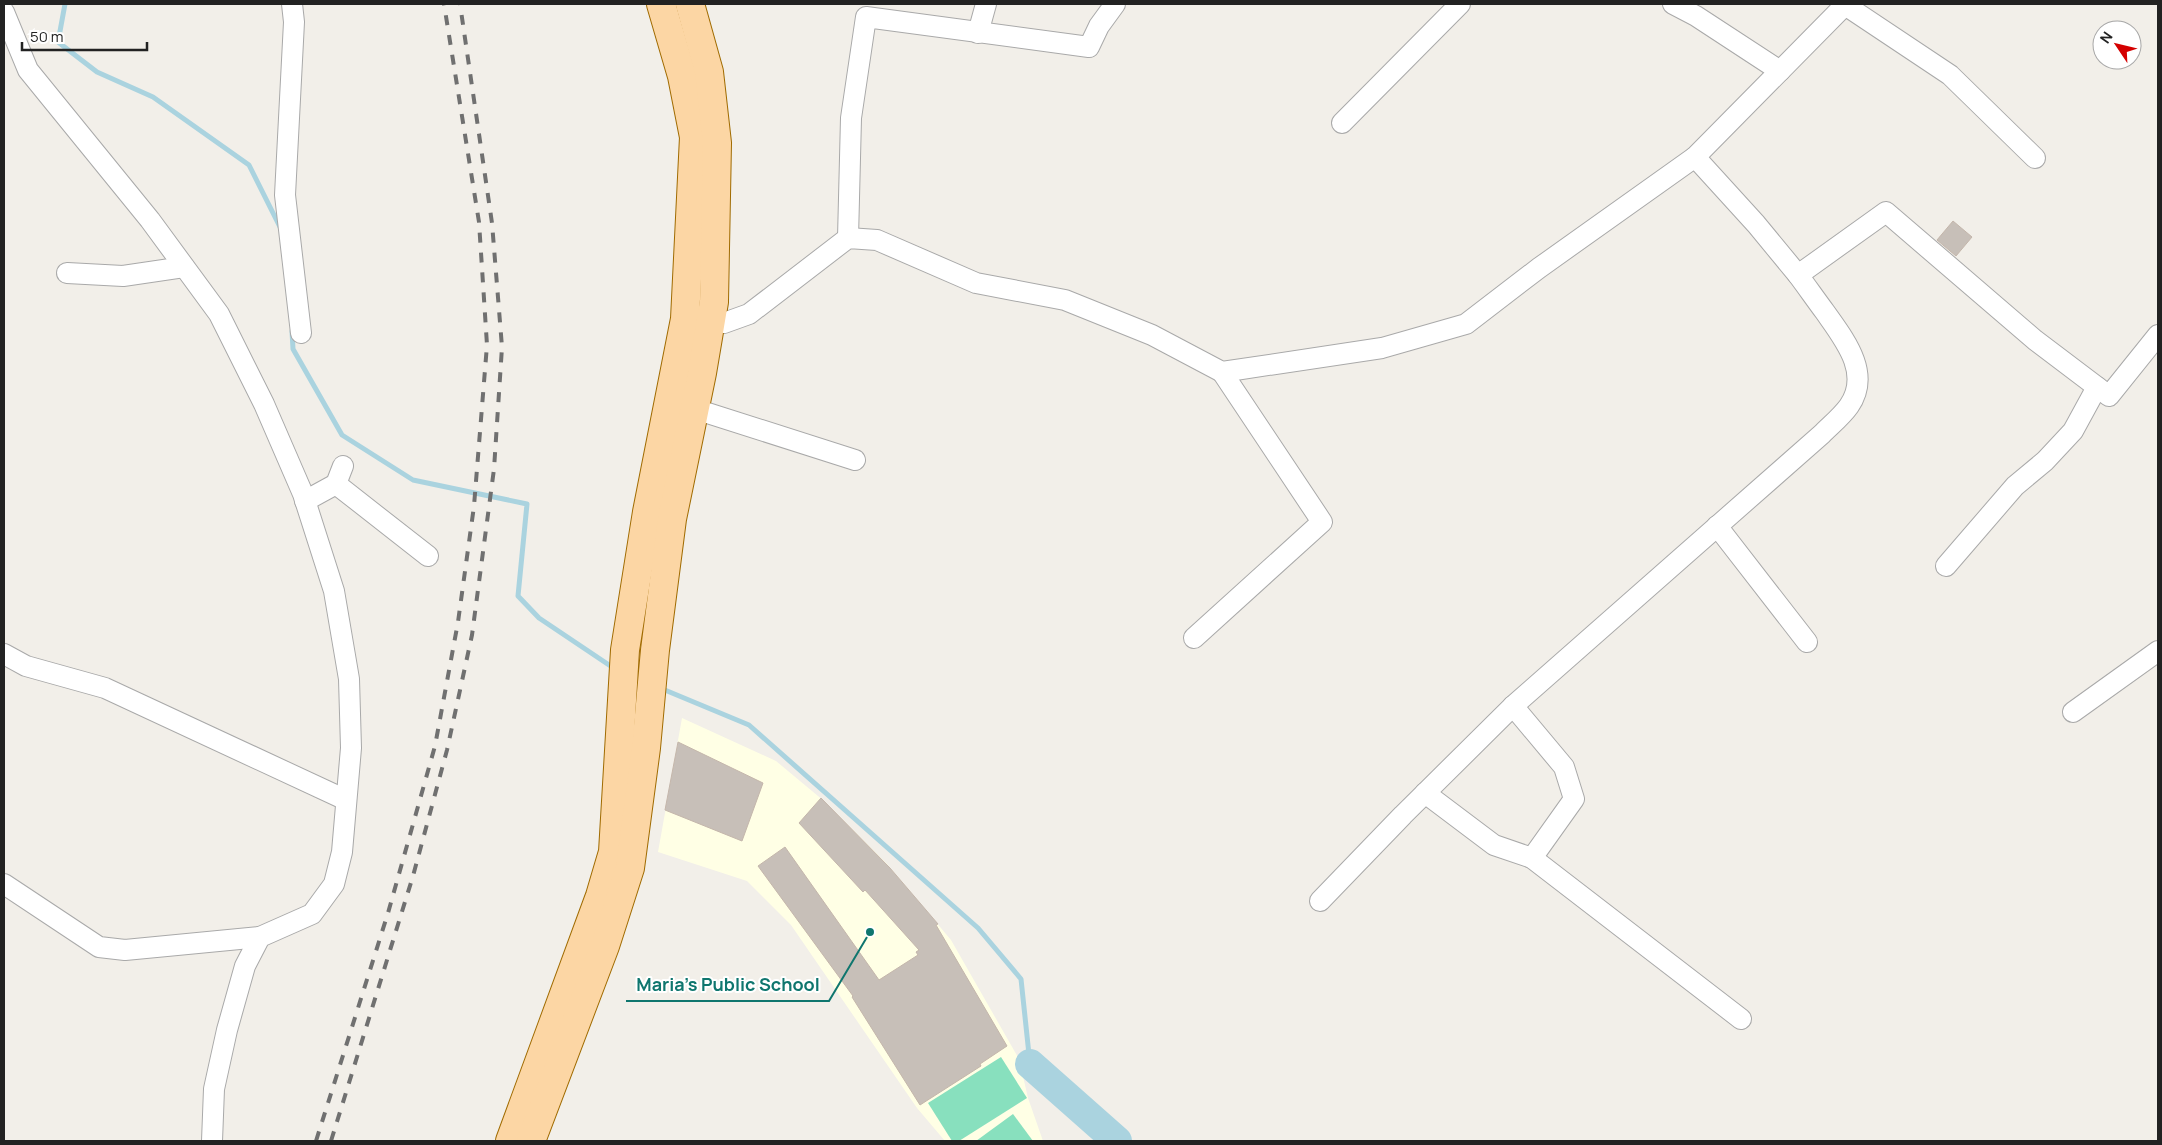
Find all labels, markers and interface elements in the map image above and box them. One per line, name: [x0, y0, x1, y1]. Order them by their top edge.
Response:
scale bar: [22, 20, 148, 52]
north arrow: [2092, 20, 2142, 70]
text: 50 m: [30, 26, 64, 47]
text: N: [2095, 28, 2117, 47]
callout: Maria's Public School: [626, 968, 829, 1001]
text: Maria's Public School: [636, 972, 820, 996]

